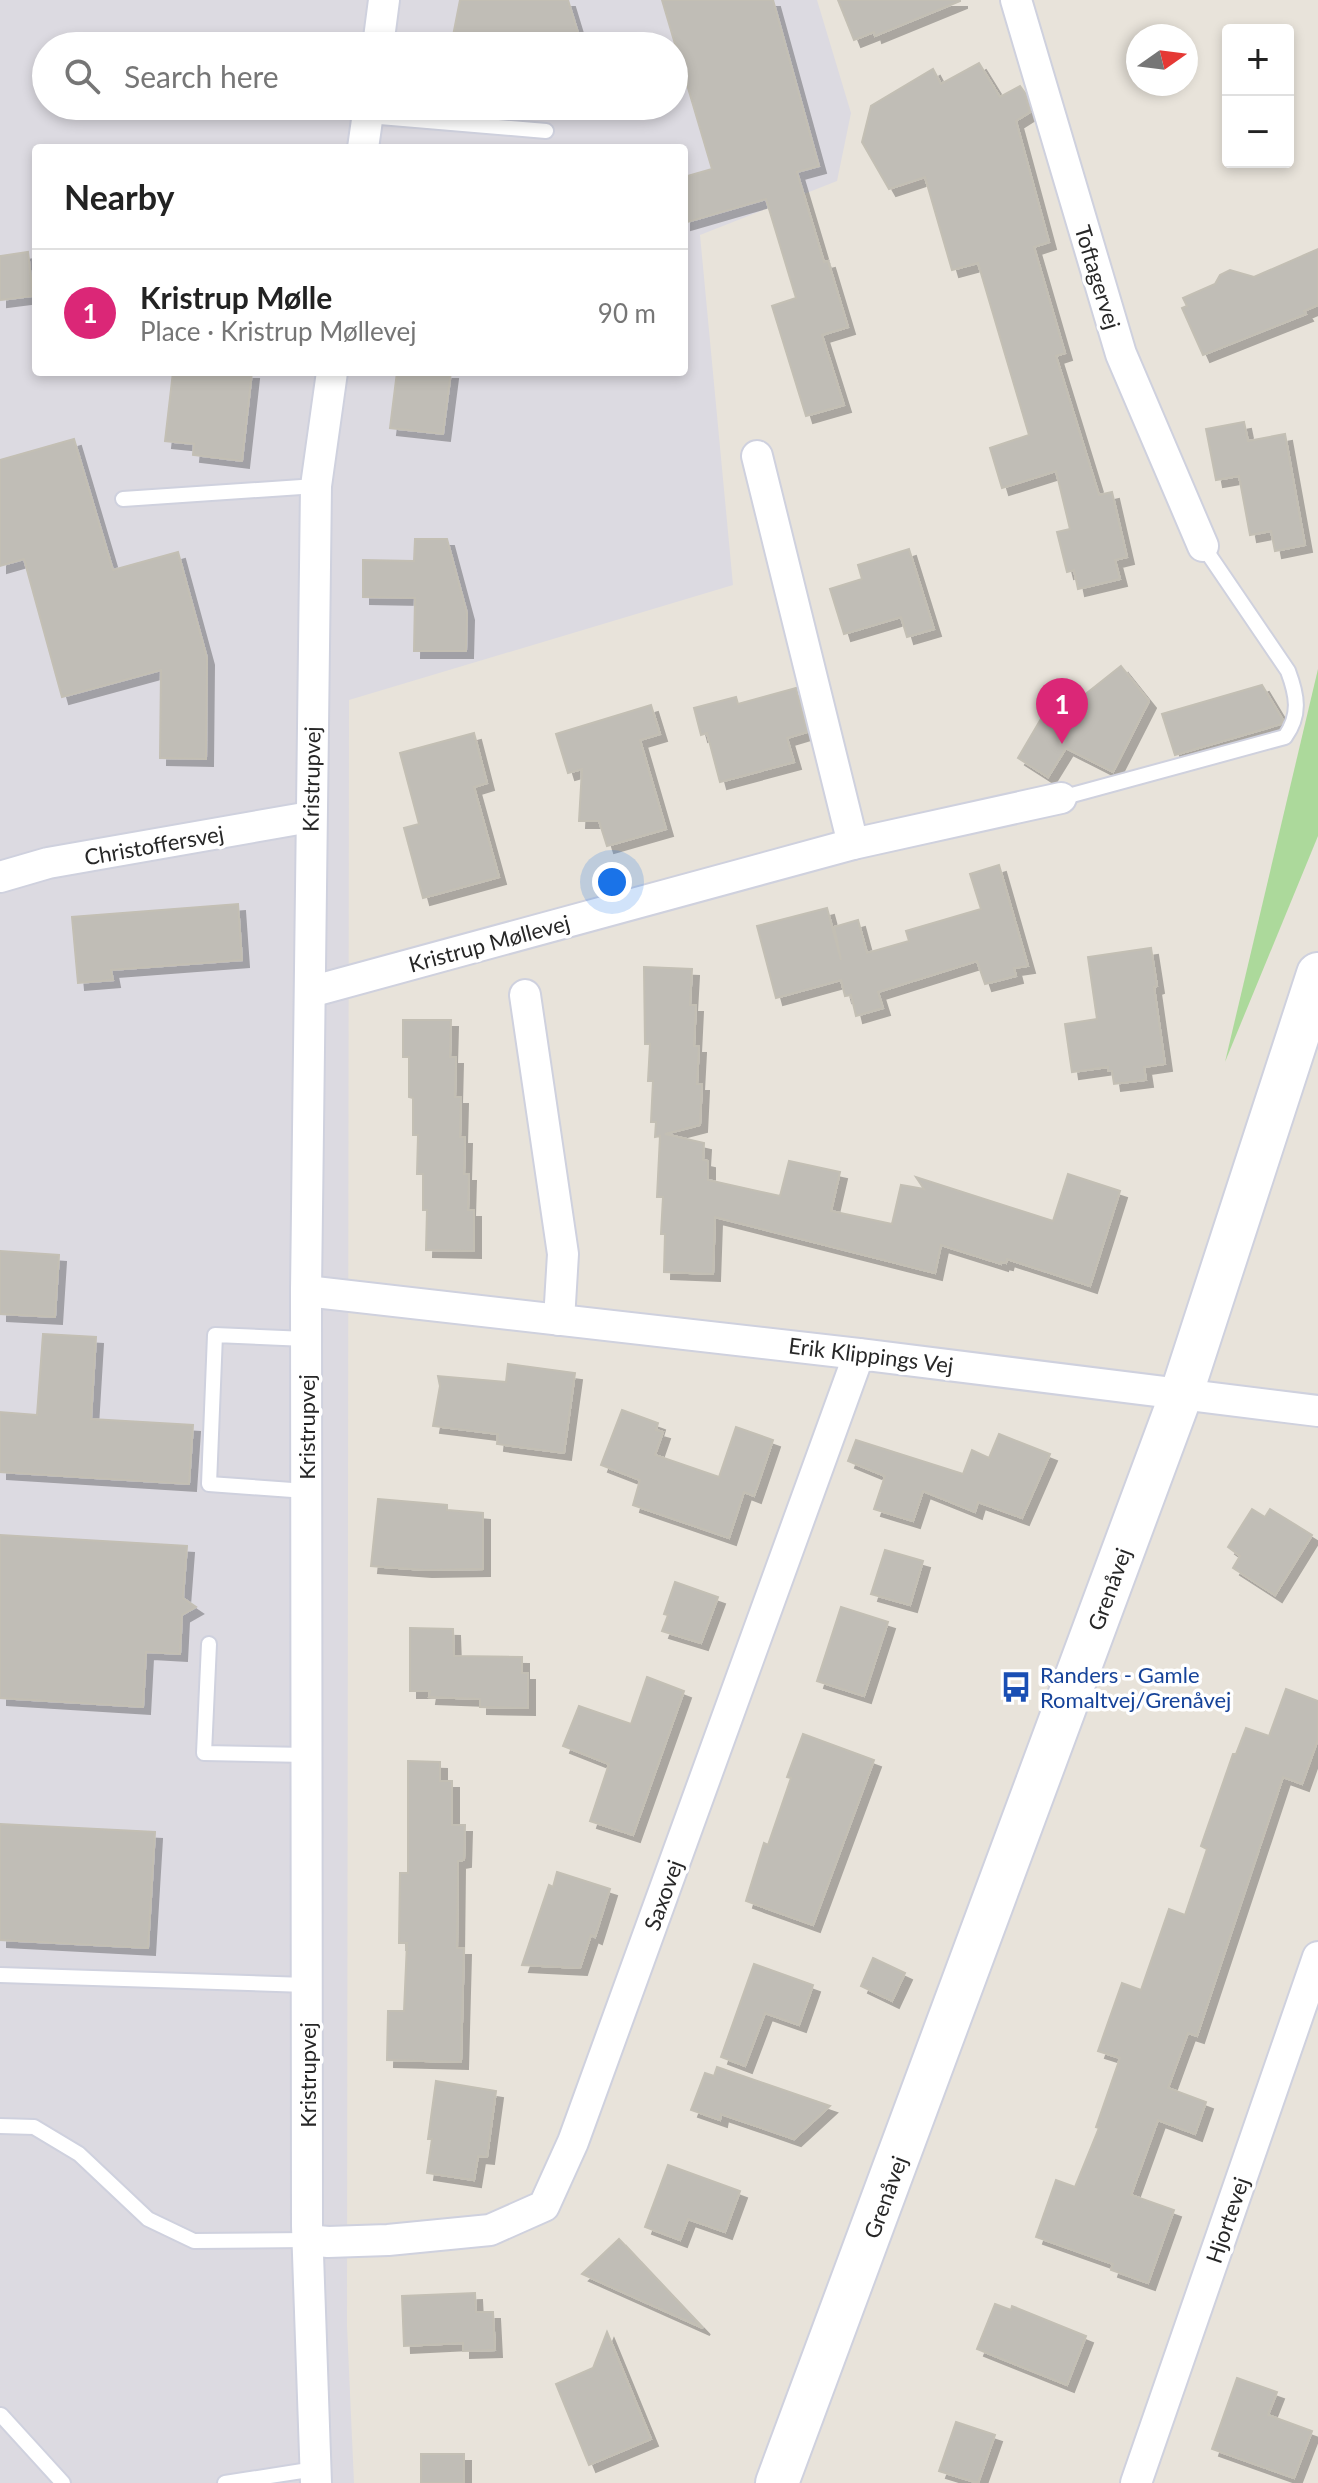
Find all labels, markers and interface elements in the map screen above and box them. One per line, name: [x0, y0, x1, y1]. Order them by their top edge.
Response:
north arrow: [1126, 24, 1198, 96]
map controls: [1222, 24, 1294, 168]
button: +: [1222, 24, 1294, 96]
search box: [32, 32, 688, 120]
icon: search: [60, 54, 104, 98]
text: Search here: [124, 58, 279, 94]
button: −: [1222, 96, 1294, 168]
text: Nearby: [64, 176, 175, 217]
street label: Toftagervej: [1069, 222, 1127, 332]
text: Kristrup Mølle: [140, 279, 332, 315]
text: 1: [82, 297, 98, 329]
text: 90 m: [598, 297, 656, 329]
text: Place · Kristrup Møllevej: [140, 315, 416, 347]
pin: 1: [1036, 678, 1088, 744]
street label: Kristrupvej: [297, 726, 325, 832]
street label: Christoffersvej: [82, 819, 226, 871]
your location: [592, 862, 632, 902]
street label: Kristrup Møllevej: [405, 909, 573, 977]
street label: Erik Klippings Vej: [787, 1332, 955, 1378]
street label: Kristrupvej: [293, 1374, 320, 1480]
street label: Grenåvej: [1082, 1544, 1136, 1634]
place label: Randers - Gamle Romaltvej/Grenåvej: [1040, 1661, 1231, 1713]
bus stop icon: Randers - Gamle Romaltvej/Grenåvej: [999, 1670, 1033, 1704]
street label: Saxovej: [638, 1856, 688, 1934]
street label: Kristrupvej: [294, 2022, 321, 2128]
street label: Grenåvej: [858, 2152, 912, 2242]
street label: Hjortevej: [1200, 2173, 1254, 2267]

